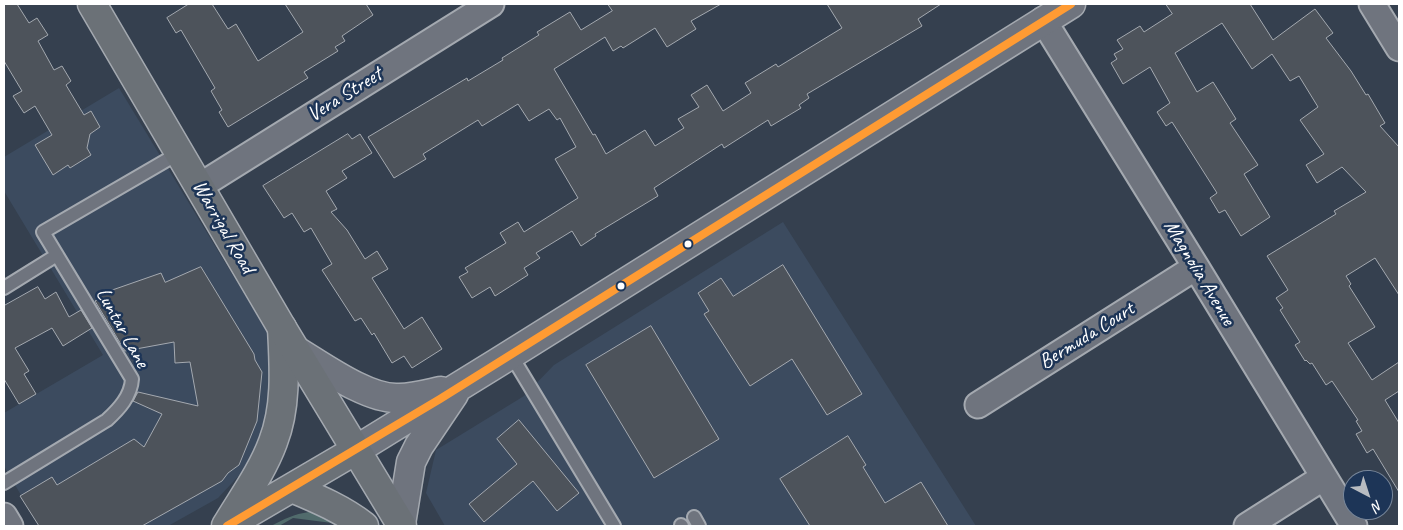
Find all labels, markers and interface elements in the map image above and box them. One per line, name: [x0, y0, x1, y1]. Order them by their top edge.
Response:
street label: Vera Street: [303, 62, 387, 128]
street label: Warrigal Road: [186, 176, 260, 278]
street label: Magnolia Avenue: [1158, 216, 1240, 330]
unlabelled marker: [683, 239, 693, 249]
unlabelled marker: [616, 281, 626, 291]
street label: Luntar Lane: [90, 284, 154, 372]
street label: Bermuda Court: [1035, 297, 1139, 375]
north arrow: [1343, 470, 1393, 520]
text: N: [1369, 497, 1386, 515]

